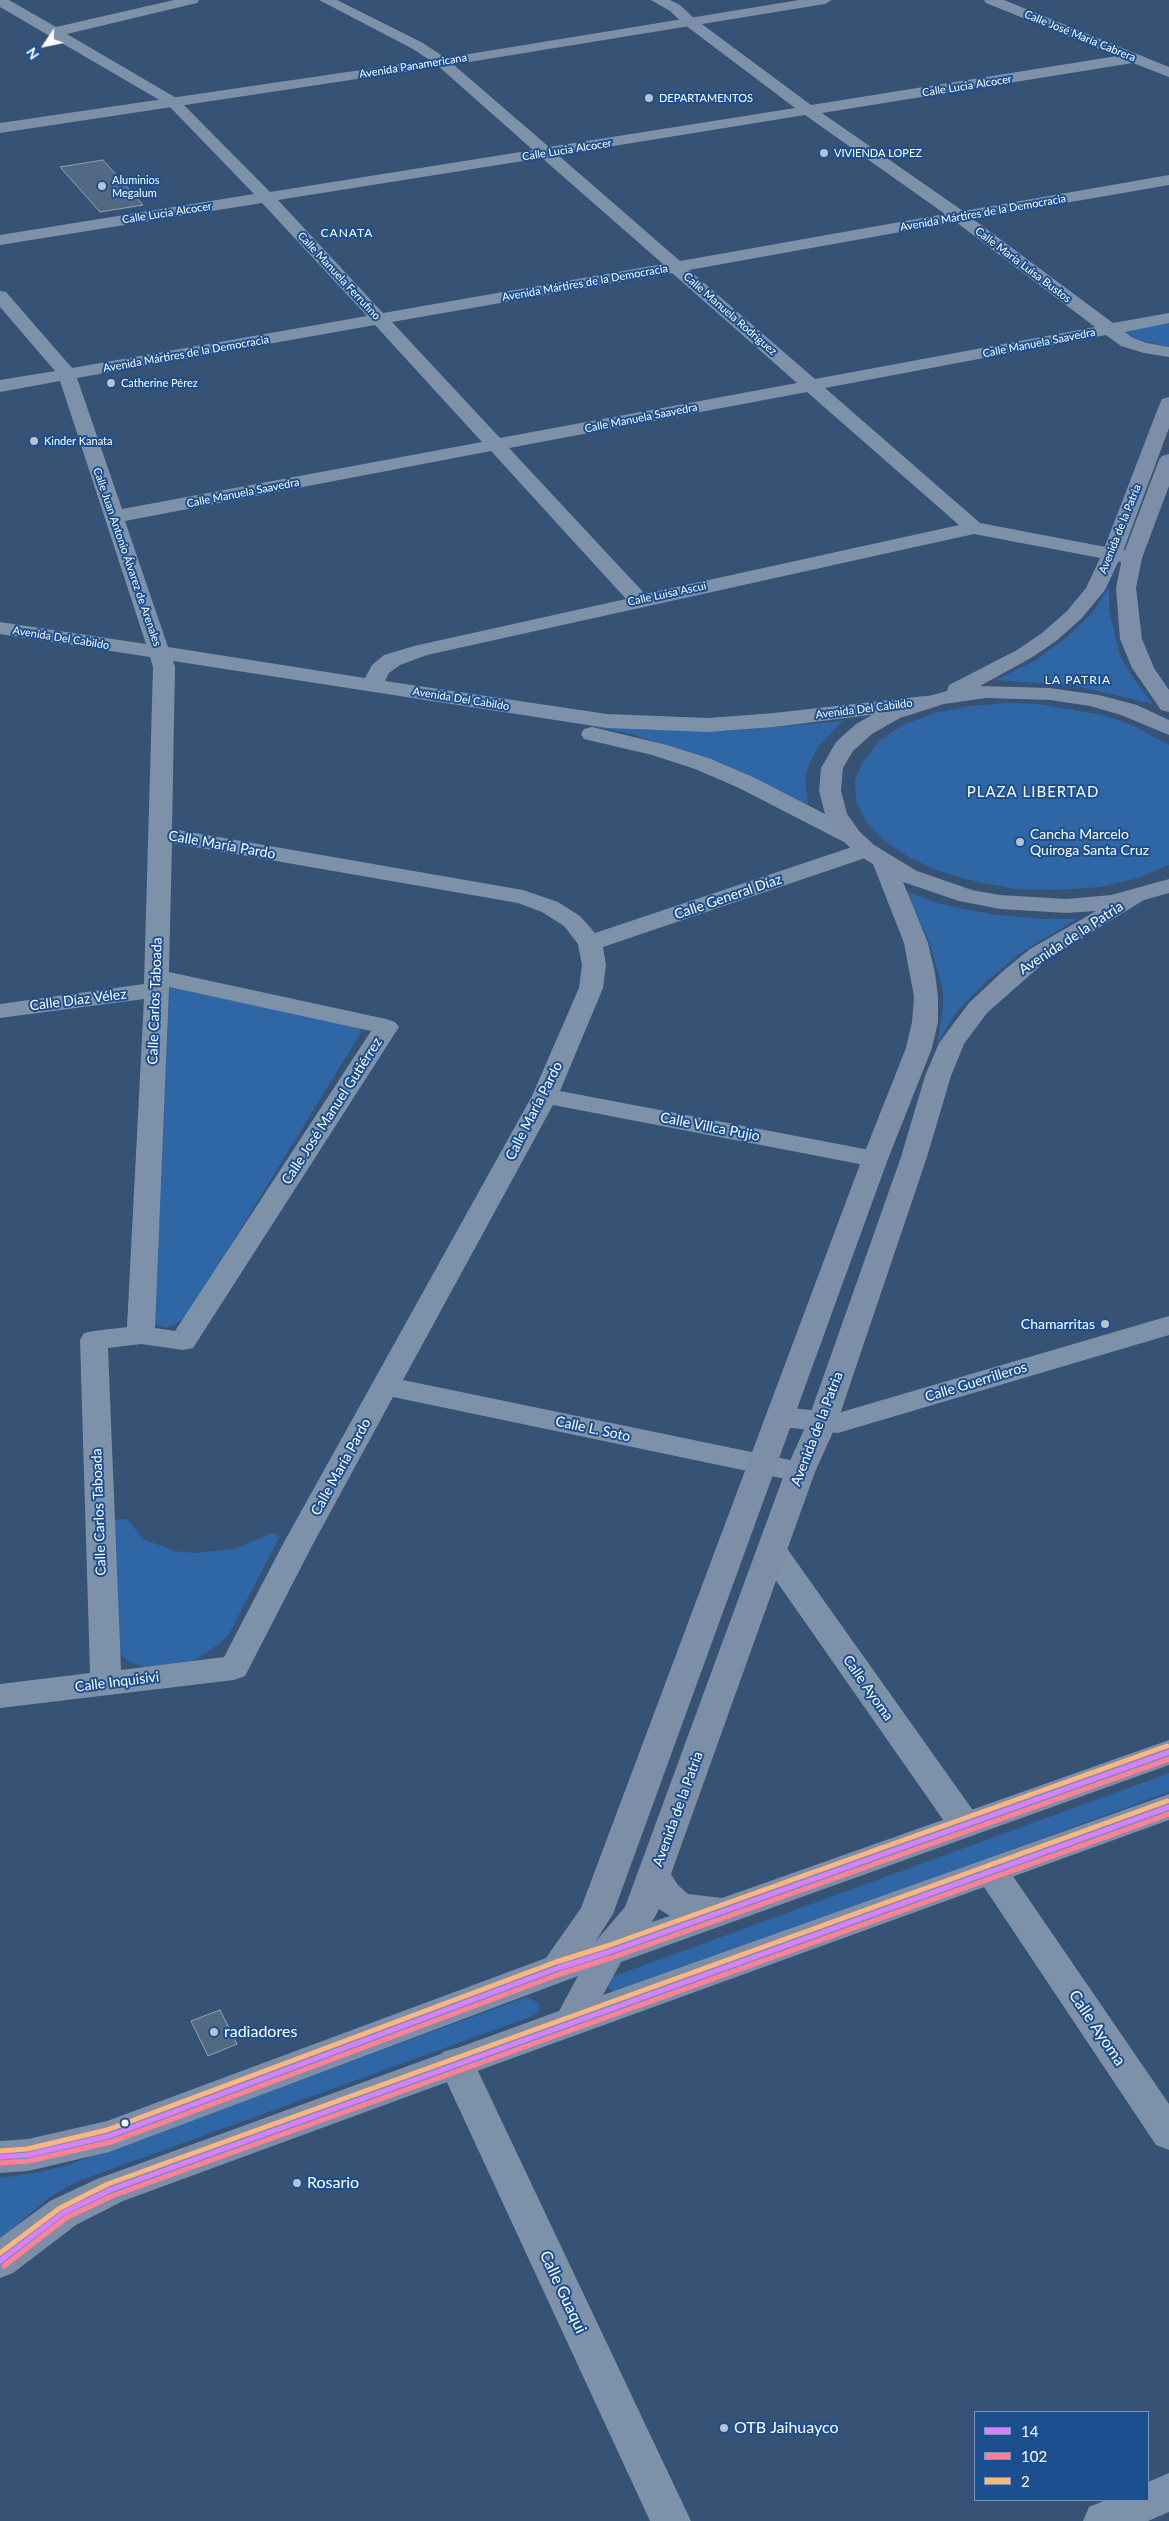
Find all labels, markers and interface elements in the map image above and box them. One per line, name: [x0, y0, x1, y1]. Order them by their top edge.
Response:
street label: Calle José María Cabrera: [1022, 8, 1138, 64]
north arrow: [20, 20, 70, 70]
text: N: [22, 44, 42, 63]
street label: Avenida Panamericana: [358, 51, 468, 81]
street label: Calle Lucia Alcocer: [921, 72, 1013, 100]
place label: DEPARTAMENTOS: [659, 91, 753, 105]
marker: DEPARTAMENTOS: [643, 92, 655, 104]
street label: Calle Lucia Alcocer: [521, 136, 613, 164]
place label: VIVIENDA LOPEZ: [834, 146, 922, 160]
marker: VIVIENDA LOPEZ: [818, 147, 830, 159]
place label: Aluminios Megalum: [112, 173, 160, 199]
marker: Aluminios Megalum: [96, 180, 108, 192]
street label: Avenida Mártires de la Democracia: [899, 192, 1067, 234]
street label: Calle Lucia Alcocer: [121, 199, 213, 227]
street label: Calle María Luisa Bustos: [972, 225, 1074, 305]
district label: CANATA: [320, 226, 374, 240]
street label: Calle Manuela Ferrufino: [295, 229, 383, 323]
street label: Avenida Mártires de la Democracia: [501, 262, 669, 304]
street label: Calle Manuela Rodriguez: [681, 270, 779, 358]
street label: Calle Manuela Saavedra: [981, 326, 1097, 360]
street label: Avenida Mártires de la Democracia: [102, 333, 270, 375]
place label: Catherine Pérez: [121, 376, 198, 390]
marker: Catherine Pérez: [105, 377, 117, 389]
street label: Calle Manuela Saavedra: [583, 401, 699, 435]
place label: Kinder Kanata: [44, 434, 113, 448]
marker: Kinder Kanata: [28, 435, 40, 447]
street label: Calle Juan Antonio Álvarez de Arenales: [90, 466, 164, 648]
street label: Calle Manuela Saavedra: [185, 476, 301, 510]
street label: Avenida de la Patria: [1096, 482, 1144, 576]
street label: Calle Luisa Ascui: [626, 579, 708, 609]
street label: Avenida Del Cabildo: [12, 624, 110, 652]
district label: LA PATRIA: [1044, 673, 1112, 687]
street label: Avenida Del Cabildo: [412, 685, 510, 713]
street label: Avenida Del Cabildo: [815, 696, 913, 722]
district label: PLAZA LIBERTAD: [965, 783, 1101, 801]
place label: Cancha Marcelo Quiroga Santa Cruz: [1030, 826, 1149, 859]
street label: Calle María Pardo: [167, 827, 277, 863]
marker: Cancha Marcelo Quiroga Santa Cruz: [1014, 836, 1026, 848]
street label: Calle General Díaz: [672, 871, 784, 923]
street label: Avenida de la Patria: [1016, 898, 1126, 978]
street label: Calle Carlos Taboada: [144, 937, 166, 1065]
street label: Calle Díaz Vélez: [29, 986, 127, 1014]
street label: Calle José Manuel Gutiérrez: [278, 1034, 386, 1188]
street label: Calle María Pardo: [502, 1059, 566, 1163]
street label: Calle Villca Pujio: [659, 1109, 761, 1145]
place label: Chamarritas: [1021, 1316, 1095, 1332]
marker: Chamarritas: [1099, 1318, 1111, 1330]
street label: Calle Guerrilleros: [923, 1359, 1029, 1405]
street label: Avenida de la Patria: [787, 1369, 847, 1489]
street label: Calle L. Soto: [554, 1413, 632, 1445]
street label: Calle María Pardo: [307, 1416, 375, 1518]
street label: Calle Carlos Taboada: [88, 1448, 110, 1576]
street label: Calle Ayoma: [839, 1652, 897, 1724]
street label: Calle Inquisivi: [74, 1669, 160, 1695]
street label: Avenida de la Patria: [649, 1749, 707, 1869]
street label: Calle Ayoma: [1065, 1987, 1129, 2069]
place label: radiadores: [224, 2022, 297, 2042]
marker: radiadores: [208, 2026, 220, 2038]
unlabelled marker: [120, 2118, 130, 2128]
place label: Rosario: [307, 2173, 359, 2193]
marker: Rosario: [291, 2177, 303, 2189]
street label: Calle Guaqui: [536, 2248, 590, 2336]
legend: [974, 2411, 1149, 2501]
place label: OTB Jaihuayco: [734, 2418, 839, 2438]
marker: OTB Jaihuayco: [718, 2422, 730, 2434]
text: 14: [1021, 2422, 1038, 2440]
text: 102: [1021, 2447, 1047, 2465]
text: 2: [1021, 2472, 1030, 2490]

